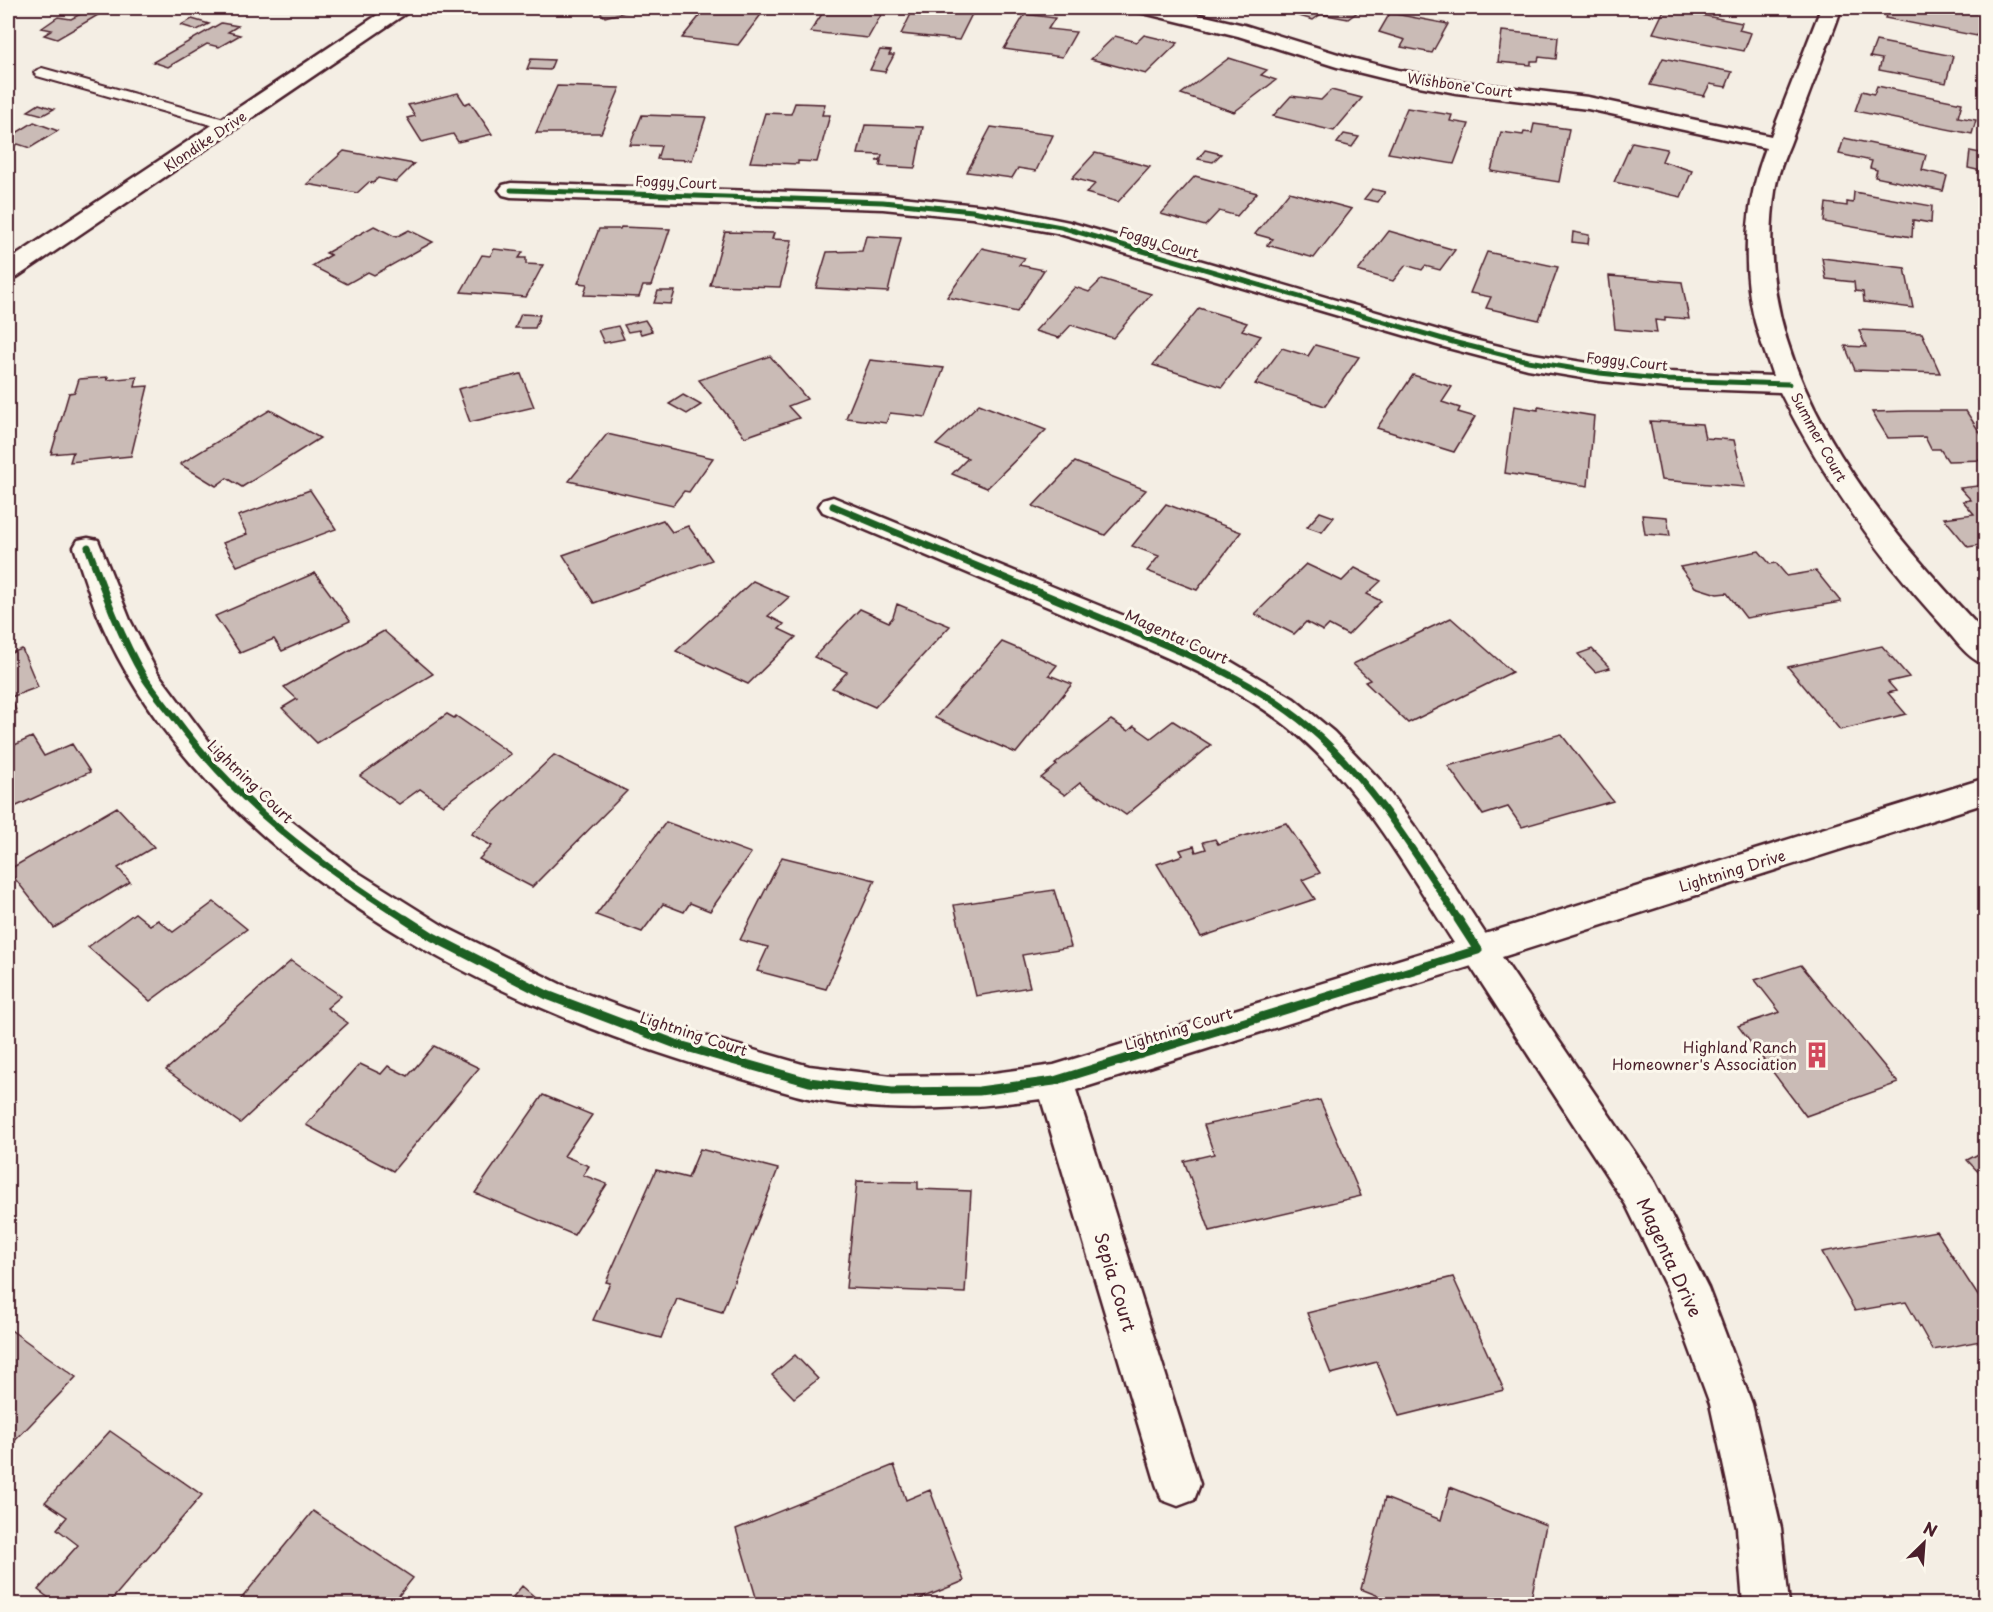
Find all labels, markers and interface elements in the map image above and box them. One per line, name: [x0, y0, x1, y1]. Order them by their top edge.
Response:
street label: Wishbone Court: [1406, 67, 1515, 103]
street label: Klondike Drive: [159, 105, 251, 176]
street label: Foggy Court: [635, 170, 718, 194]
street label: Foggy Court: [1117, 221, 1201, 263]
street label: Foggy Court: [1585, 346, 1669, 376]
street label: Summer Court: [1786, 389, 1852, 486]
street label: Magenta Court: [1122, 603, 1232, 669]
street label: Lightning Court: [203, 734, 299, 828]
street label: Lightning Drive: [1676, 843, 1788, 897]
street label: Lightning Court: [1121, 1001, 1235, 1055]
street label: Lightning Court: [637, 1005, 751, 1061]
place label: Highland Ranch Homeowner's Association: [1612, 1035, 1797, 1075]
building icon: Highland Ranch Homeowner's Association: [1802, 1040, 1832, 1070]
street label: Magenta Drive: [1630, 1193, 1710, 1321]
street label: Sepia Court: [1088, 1229, 1144, 1335]
north arrow: [1894, 1513, 1954, 1573]
text: N: [1920, 1515, 1942, 1542]

